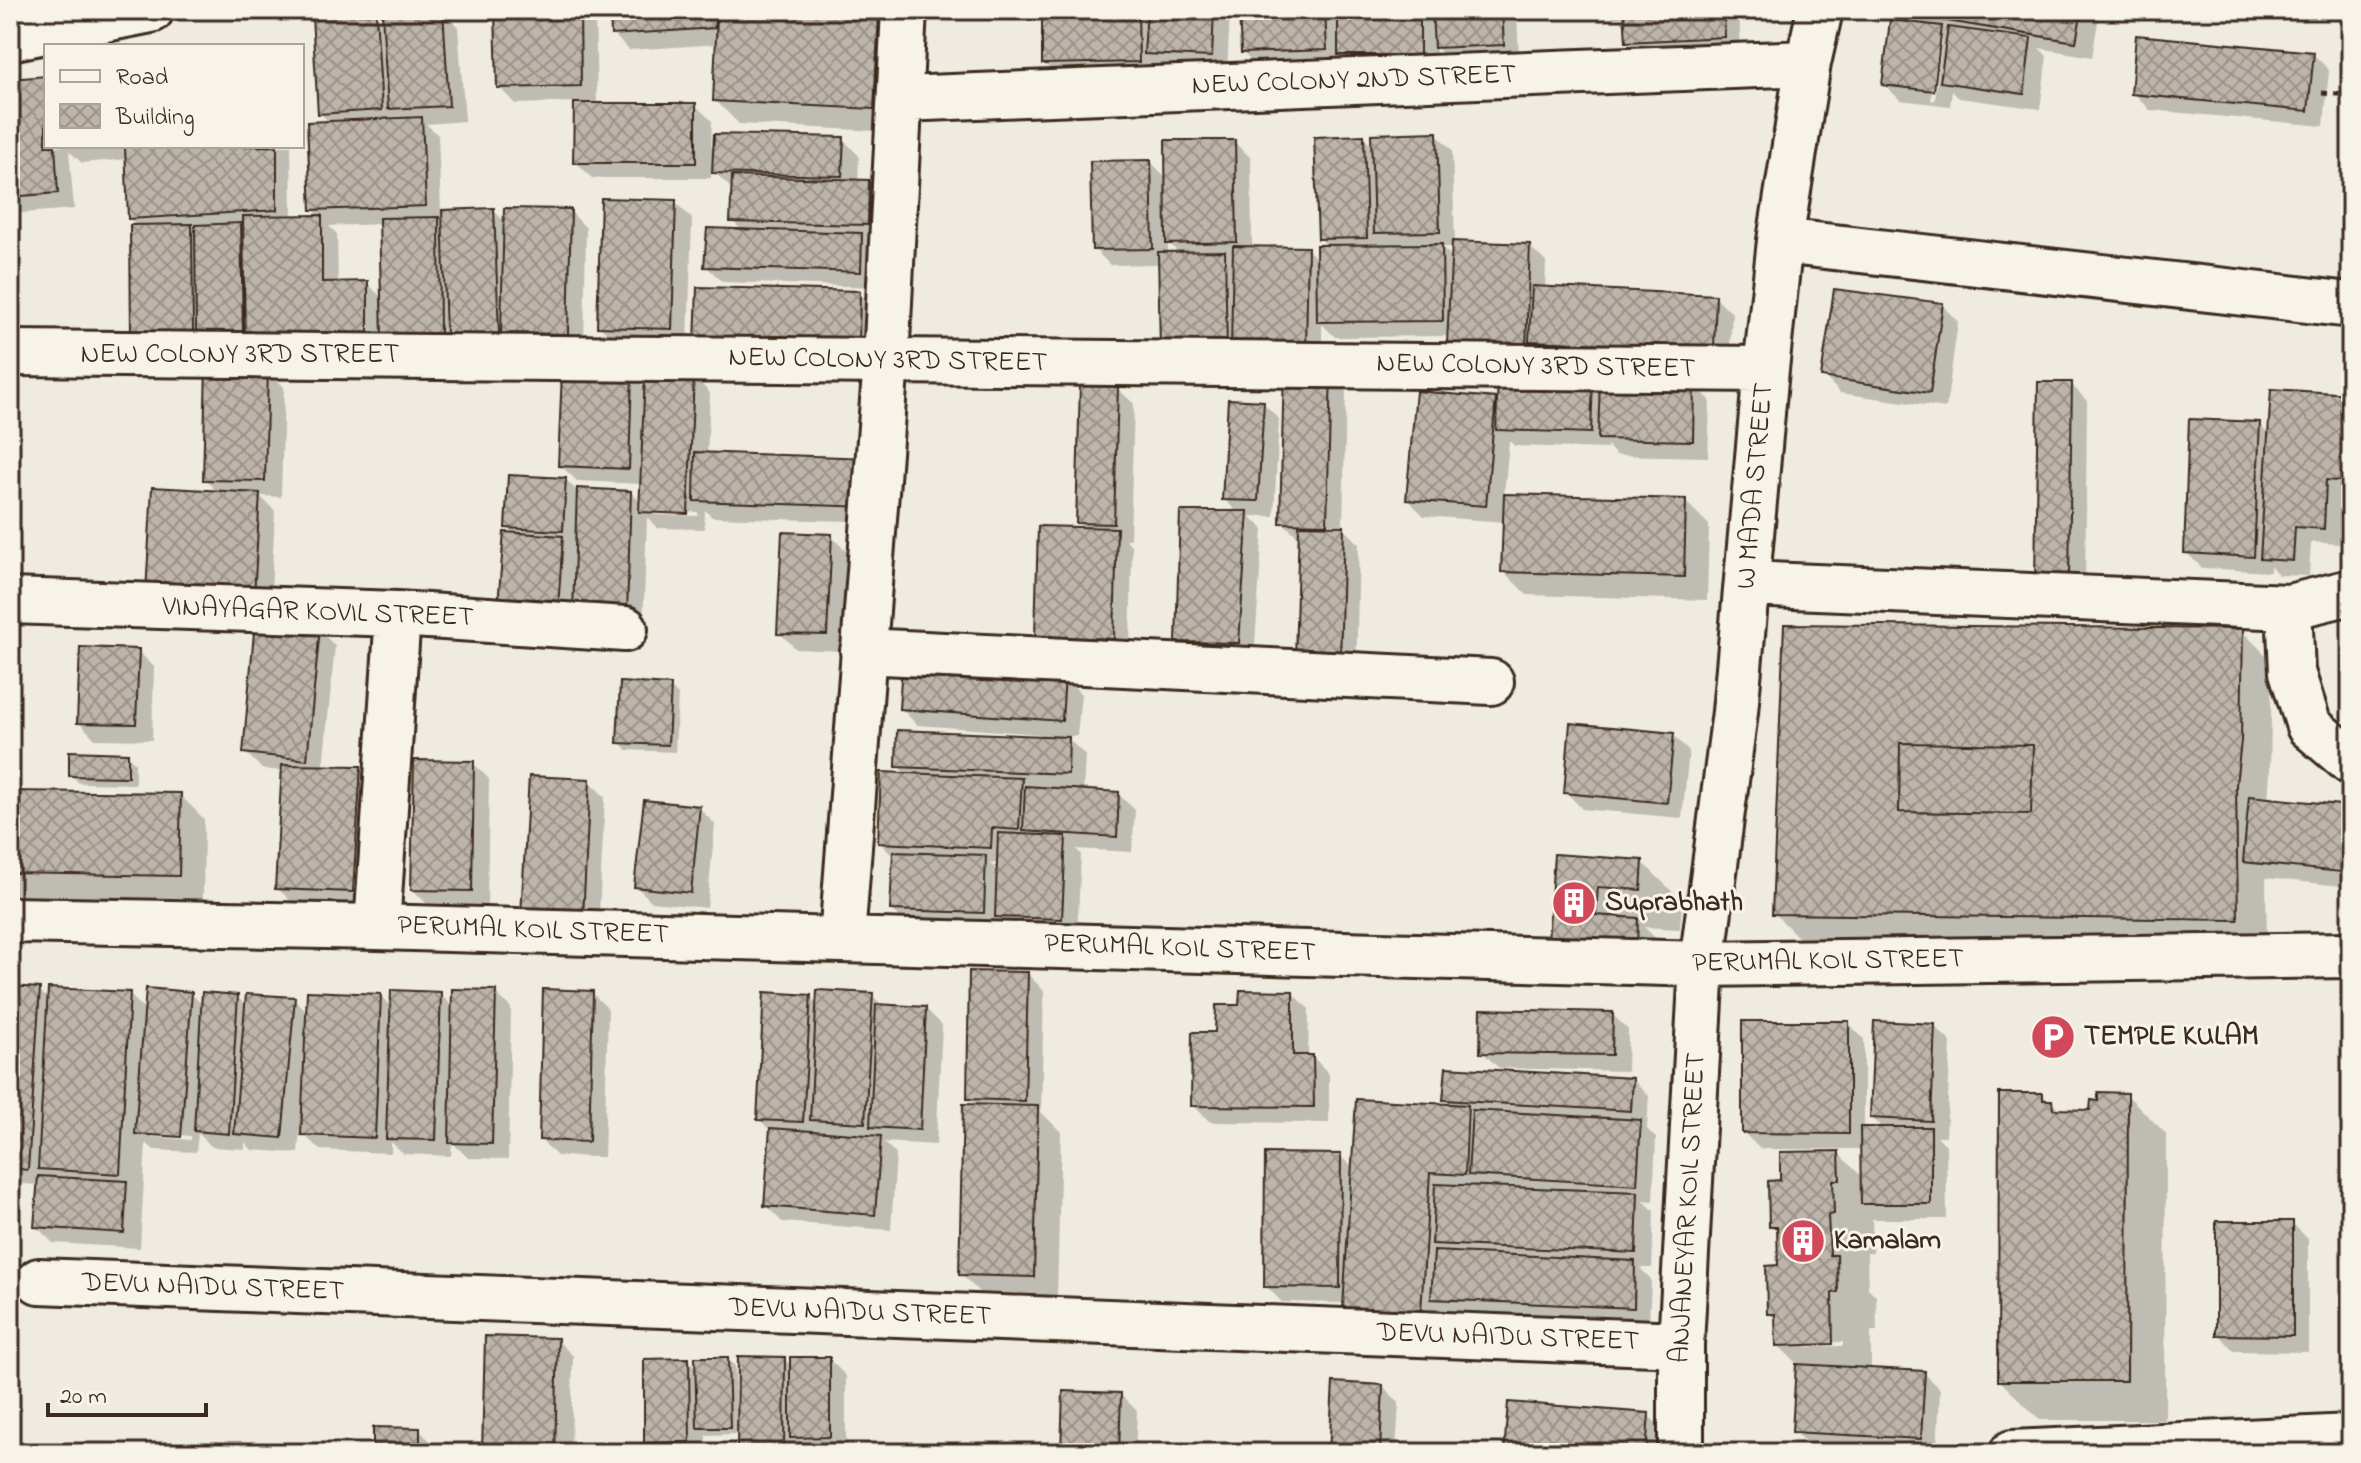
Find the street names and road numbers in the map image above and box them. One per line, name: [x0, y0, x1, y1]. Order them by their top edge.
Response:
street label: NEW COLONY 2ND STREET: [1191, 55, 1517, 107]
street label: NEW COLONY 3RD STREET: [80, 335, 400, 376]
street label: NEW COLONY 3RD STREET: [728, 338, 1048, 384]
street label: NEW COLONY 3RD STREET: [1376, 344, 1696, 390]
street label: W MADA STREET: [1727, 381, 1785, 591]
street label: VINAYAGAR KOVIL STREET: [160, 587, 475, 639]
street label: PERUMAL KOIL STREET: [397, 906, 669, 956]
street label: PERUMAL KOIL STREET: [1044, 924, 1316, 974]
street label: PERUMAL KOIL STREET: [1692, 939, 1964, 985]
street label: ANJANEYAR KOIL STREET: [1660, 1052, 1718, 1364]
street label: DEVU NAIDU STREET: [80, 1263, 345, 1313]
street label: DEVU NAIDU STREET: [727, 1288, 992, 1338]
street label: DEVU NAIDU STREET: [1375, 1313, 1640, 1363]

